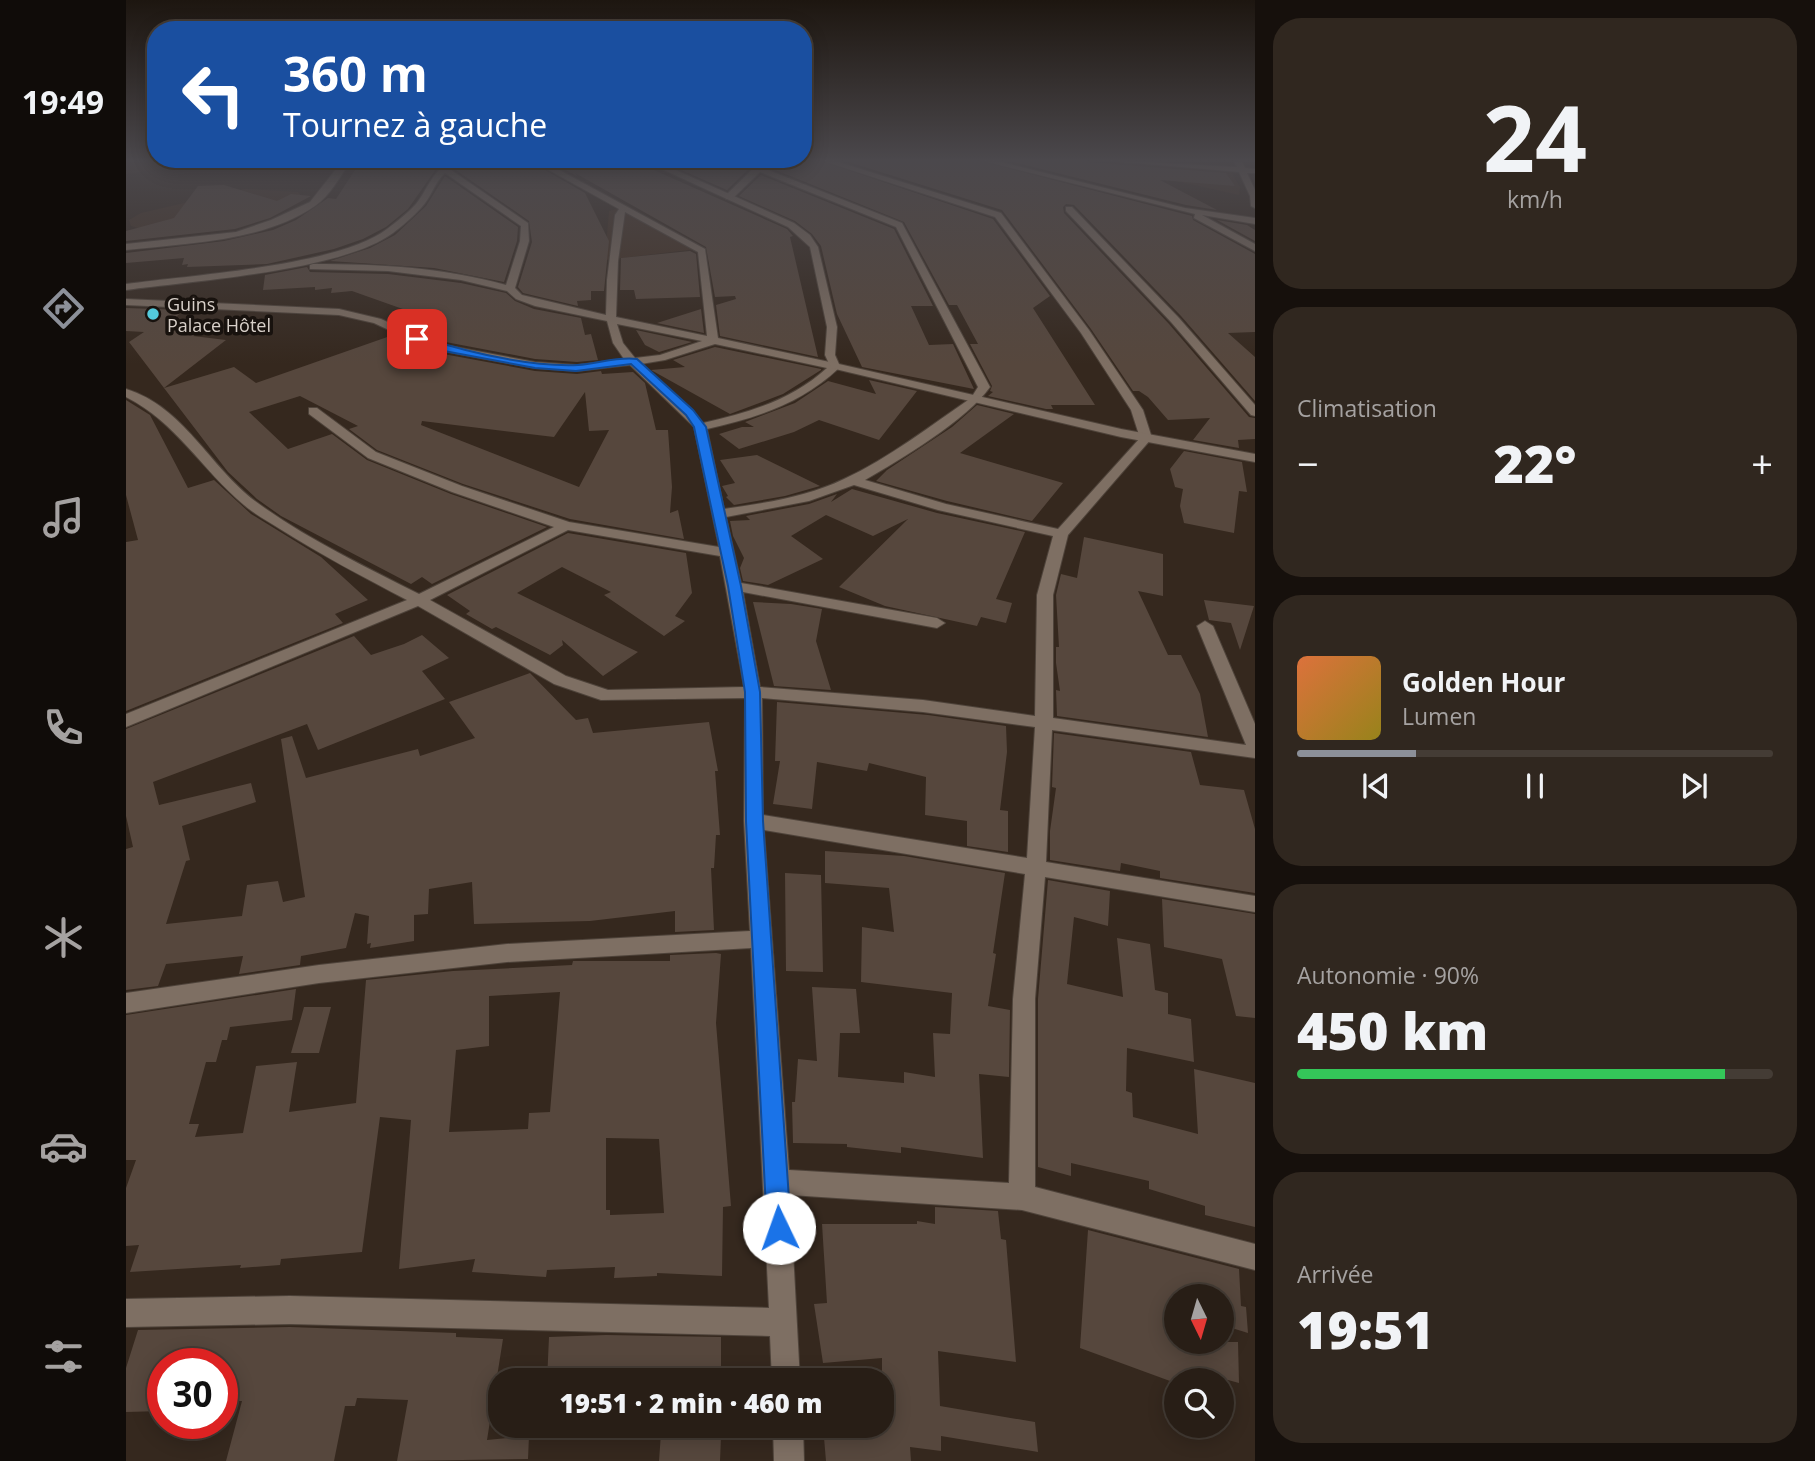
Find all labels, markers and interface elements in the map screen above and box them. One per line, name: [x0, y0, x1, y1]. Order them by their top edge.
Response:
text: 360 m: [283, 40, 428, 106]
icon: left: [168, 49, 259, 140]
text: 24: [1483, 75, 1587, 199]
text: 19:49: [22, 80, 104, 123]
text: Tournez à gauche: [283, 103, 547, 146]
text: km/h: [1507, 183, 1563, 215]
icon: directions: [39, 284, 88, 333]
place label: Guins Palace Hôtel: [167, 292, 271, 337]
marker: Guins Palace Hôtel: [145, 306, 161, 322]
pin: [387, 309, 447, 369]
icon: arrive: [398, 320, 436, 358]
text: Climatisation: [1297, 392, 1437, 424]
text: 22°: [1494, 427, 1576, 498]
text: −: [1297, 437, 1319, 489]
text: +: [1751, 437, 1773, 489]
icon: music: [39, 493, 88, 542]
text: Golden Hour: [1402, 664, 1565, 700]
text: Lumen: [1402, 700, 1476, 732]
icon: phone: [39, 703, 88, 752]
icon: previous: [1357, 767, 1395, 805]
icon: pause: [1516, 767, 1554, 805]
icon: next: [1675, 767, 1713, 805]
icon: climate: [39, 913, 88, 962]
text: Autonomie · 90%: [1297, 959, 1479, 991]
text: 450 km: [1297, 994, 1488, 1065]
icon: car: [39, 1122, 88, 1171]
position arrow: [742, 1191, 816, 1265]
text: Arrivée: [1297, 1258, 1373, 1290]
north arrow: [1164, 1284, 1234, 1354]
map controls: [1164, 1284, 1234, 1438]
text: 19:51: [1297, 1293, 1434, 1364]
icon: filters: [39, 1332, 88, 1381]
speed limit sign: 30: [147, 1348, 238, 1439]
button: search: [1164, 1368, 1234, 1438]
text: 19:51 · 2 min · 460 m: [560, 1385, 822, 1421]

